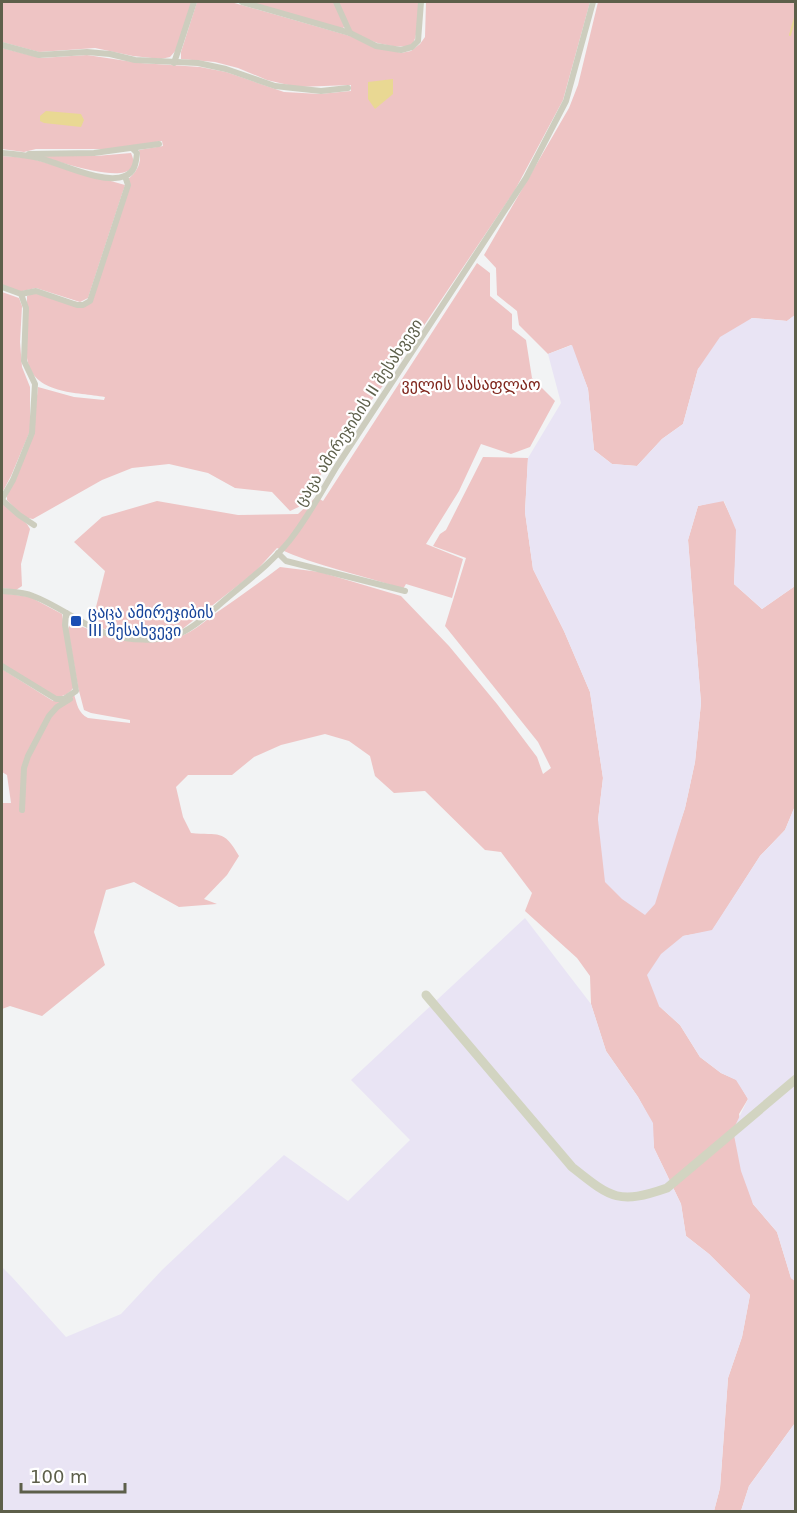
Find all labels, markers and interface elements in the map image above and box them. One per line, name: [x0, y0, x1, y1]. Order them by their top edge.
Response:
street label: ცაცა ამირეჯიბის II შესახვევი: [291, 315, 426, 509]
park label: ველის სასაფლაო: [402, 375, 541, 394]
place label: ცაცა ამირეჯიბის III შესახვევი: [88, 603, 214, 640]
marker: ცაცა ამირეჯიბის III შესახვევი: [69, 614, 83, 628]
scale bar: [21, 1456, 124, 1494]
text: 100 m: [30, 1466, 88, 1487]

